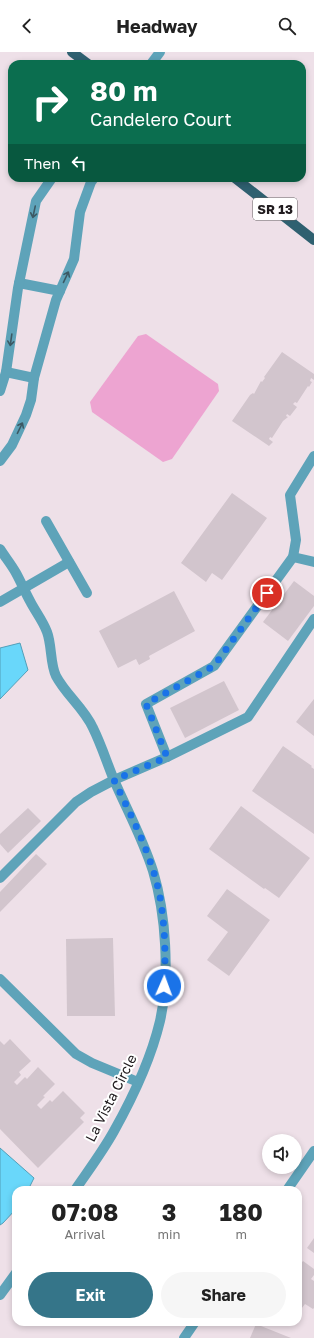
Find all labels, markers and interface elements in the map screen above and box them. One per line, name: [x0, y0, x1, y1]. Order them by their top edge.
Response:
icon: back: [16, 15, 38, 37]
text: Headway: [116, 15, 198, 37]
icon: search: [276, 15, 298, 37]
text: 80 m: [90, 74, 158, 107]
icon: right: [24, 76, 76, 128]
text: Candelero Court: [90, 108, 232, 130]
icon: left: [68, 152, 90, 174]
text: Then: [24, 154, 60, 172]
road number: SR 13: [253, 198, 297, 220]
one-way arrow: [30, 205, 38, 218]
one-way arrow: [63, 272, 70, 284]
one-way arrow: [7, 333, 14, 346]
one-way arrow: [17, 422, 24, 434]
pin: [250, 576, 284, 610]
icon: arrive: [256, 582, 278, 604]
position arrow: [143, 965, 185, 1007]
street label: La Vista Circle: [81, 1051, 140, 1144]
map controls: [262, 1134, 302, 1174]
button: sound: [262, 1134, 302, 1174]
text: 07:08: [51, 1197, 118, 1226]
text: 3: [162, 1197, 176, 1226]
text: 180: [220, 1197, 263, 1226]
text: Arrival: [64, 1226, 105, 1242]
text: min: [157, 1226, 180, 1242]
text: m: [235, 1226, 247, 1242]
button: Exit: [28, 1272, 153, 1318]
button: Share: [161, 1272, 286, 1318]

